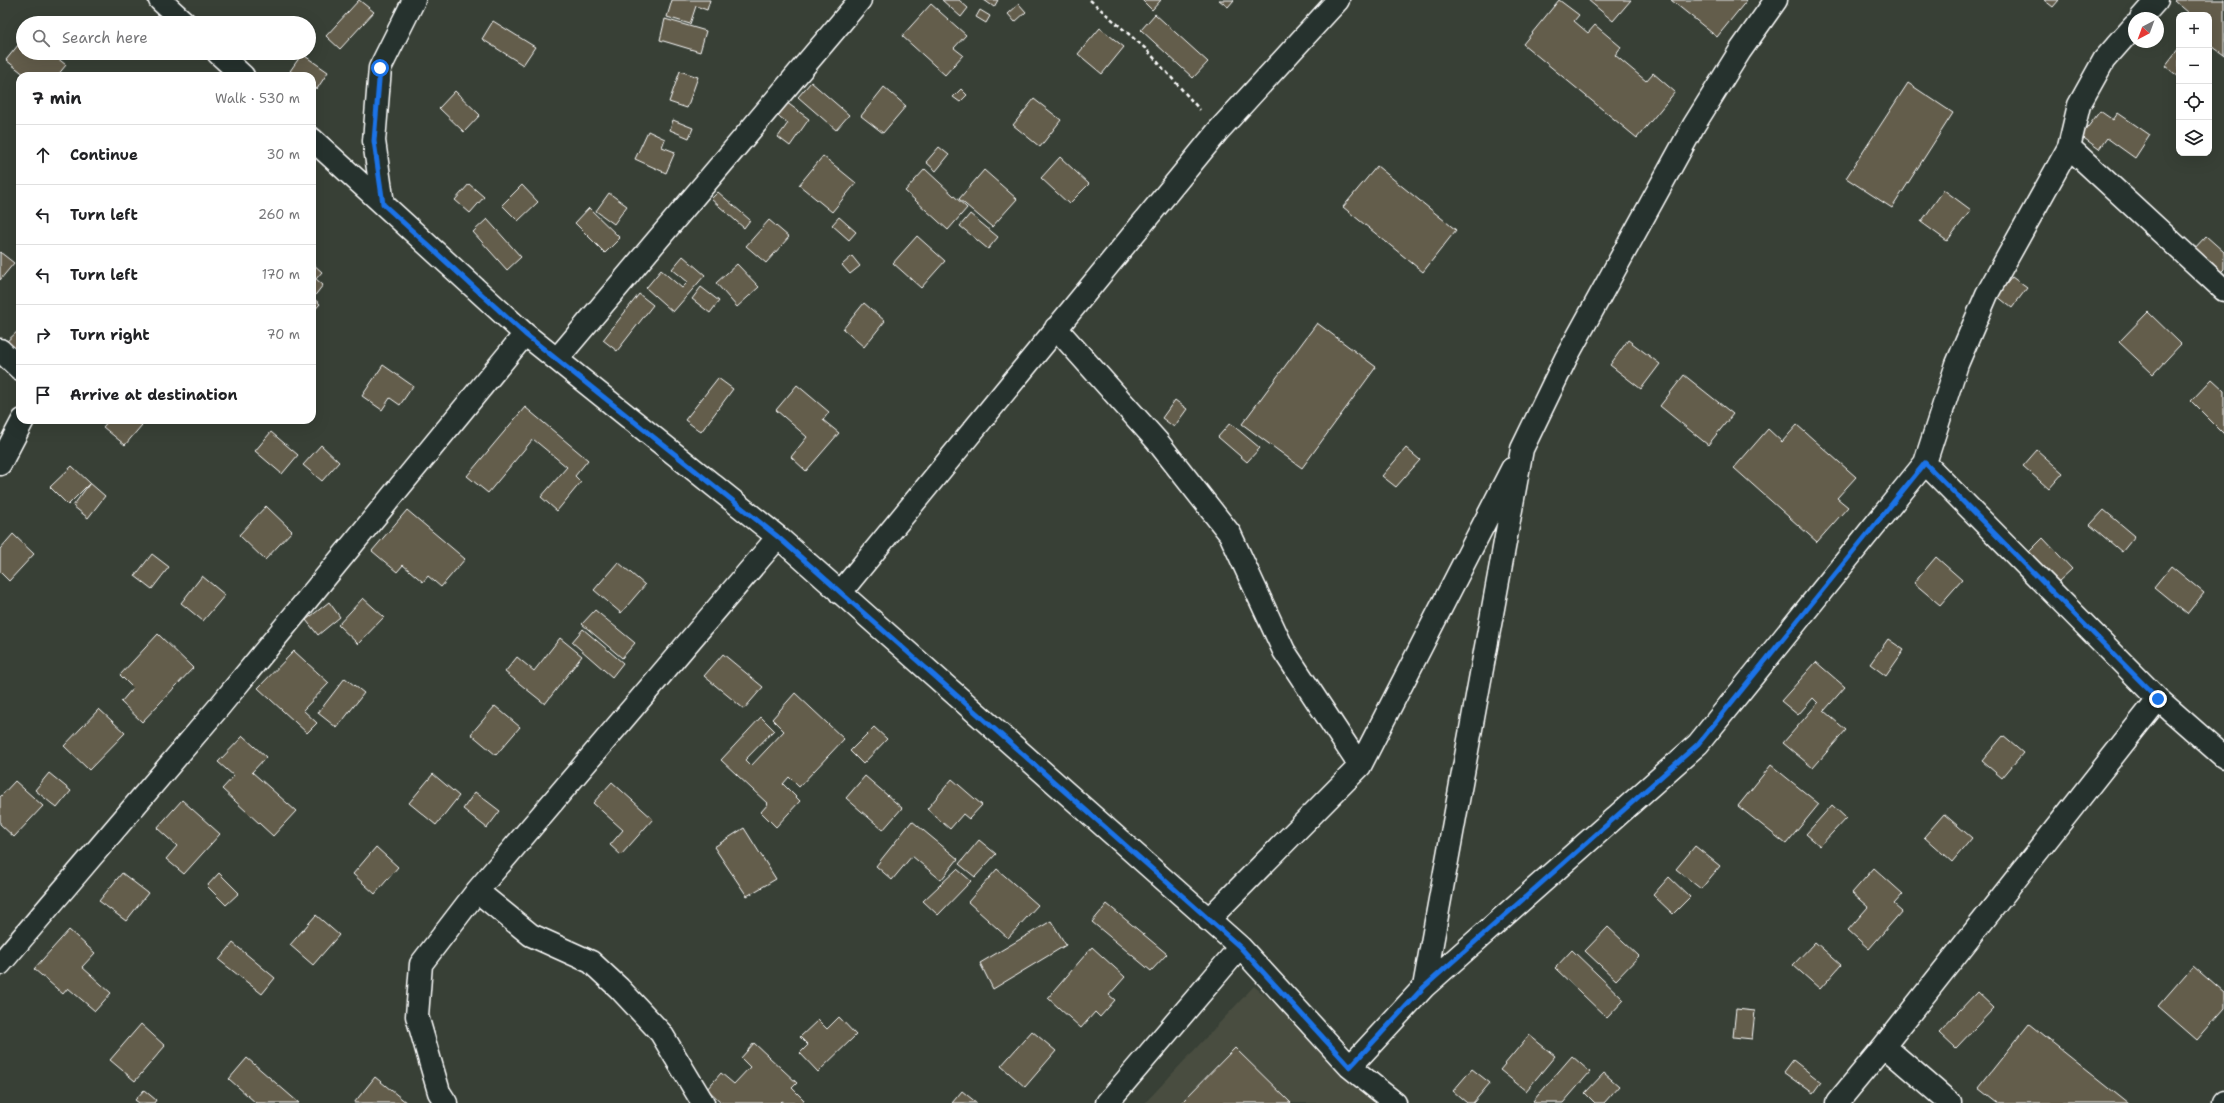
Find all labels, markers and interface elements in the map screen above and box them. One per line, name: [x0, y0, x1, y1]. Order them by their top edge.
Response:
north arrow: [2128, 12, 2164, 48]
map controls: [2176, 12, 2212, 156]
button: +: [2176, 12, 2212, 48]
search box: [16, 16, 316, 60]
icon: search: [30, 27, 52, 49]
text: Search here: [62, 28, 148, 48]
button: −: [2176, 48, 2212, 84]
route start: [371, 59, 389, 77]
button: locate: [2176, 84, 2212, 120]
text: 7 min: [32, 87, 82, 109]
text: Walk · 530 m: [215, 90, 300, 107]
button: layers: [2176, 120, 2212, 156]
icon: ahead: [32, 144, 54, 166]
text: Continue: [70, 145, 138, 165]
text: 30 m: [266, 146, 300, 163]
icon: left: [32, 204, 54, 226]
text: Turn left: [70, 205, 138, 225]
text: 260 m: [258, 206, 300, 223]
icon: left: [32, 264, 54, 286]
text: Turn left: [70, 265, 138, 285]
text: 170 m: [262, 266, 300, 283]
icon: right: [32, 324, 54, 346]
text: Turn right: [70, 325, 150, 345]
text: 70 m: [266, 326, 300, 343]
icon: arrive: [32, 384, 54, 406]
text: Arrive at destination: [70, 385, 238, 405]
route end: [2149, 690, 2167, 708]

